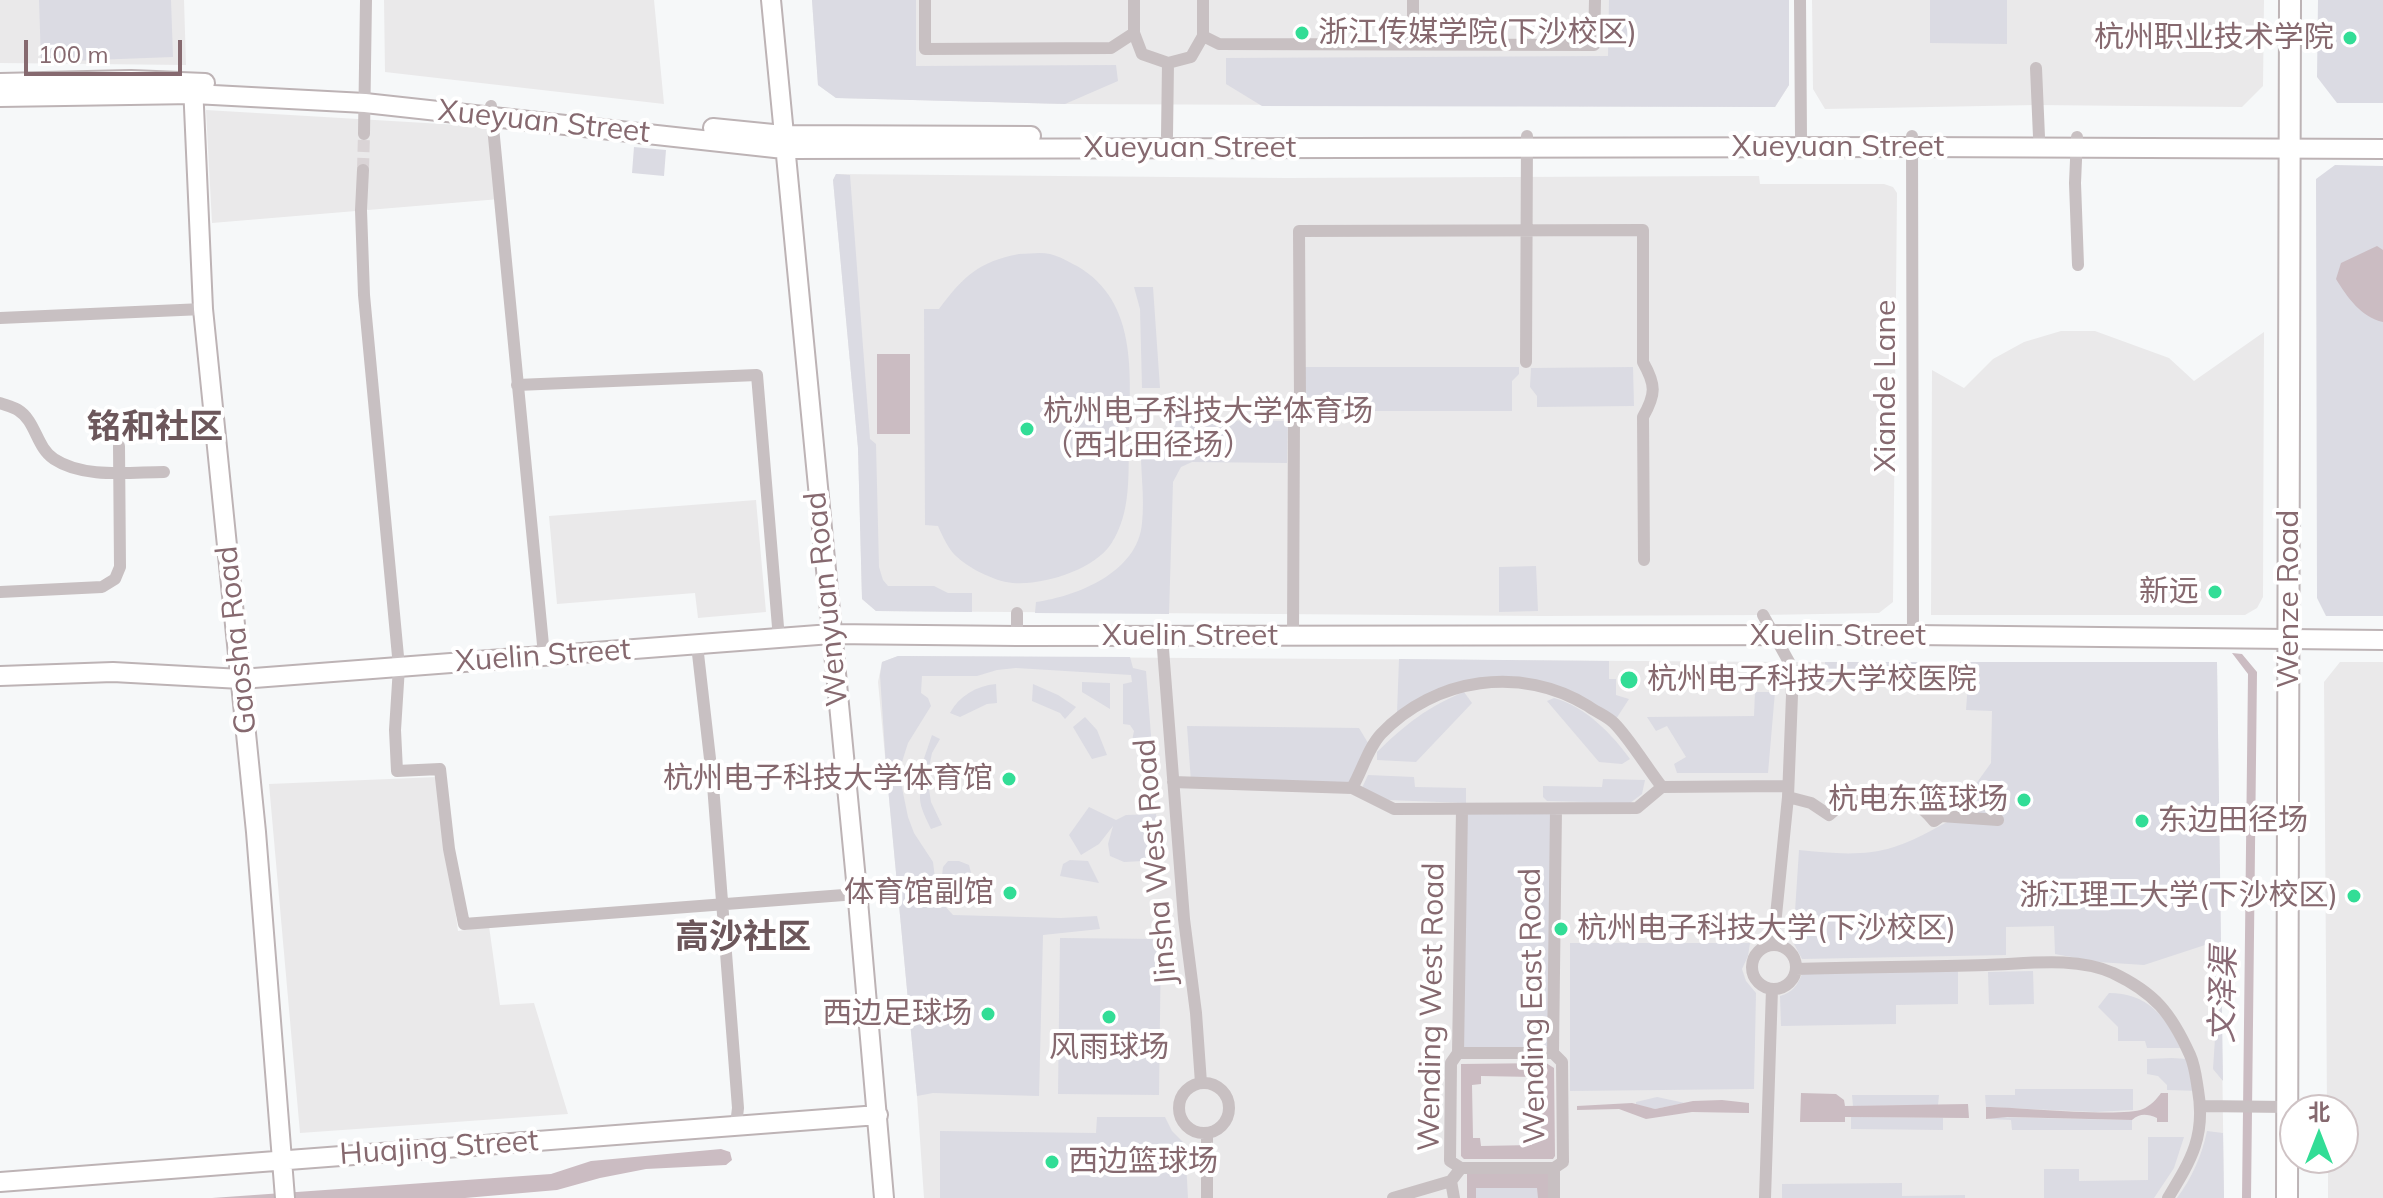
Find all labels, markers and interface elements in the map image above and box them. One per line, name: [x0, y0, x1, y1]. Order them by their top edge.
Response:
place label: 浙江传媒学院(下沙校区): [1318, 15, 1637, 51]
place label: 杭州职业技术学院: [2094, 20, 2334, 56]
scale bar: [28, 24, 186, 74]
marker: 浙江传媒学院(下沙校区): [1293, 24, 1311, 42]
marker: 杭州职业技术学院: [2341, 29, 2359, 47]
text: 100 m: [38, 39, 109, 69]
street label: Xueyuan Street: [436, 93, 652, 151]
street label: Xueyuan Street: [1732, 129, 1944, 165]
street label: Xueyuan Street: [1084, 130, 1296, 166]
street label: Xiande Lane: [1868, 300, 1904, 472]
place label: 杭州电子科技大学体育场 （西北田径场）: [1043, 394, 1373, 464]
district label: 铭和社区: [87, 408, 223, 448]
marker: 杭州电子科技大学体育场 （西北田径场）: [1018, 420, 1036, 438]
street label: Wenyuan Road: [798, 490, 856, 708]
street label: Wenze Road: [2271, 510, 2307, 688]
street label: Gaosha Road: [209, 544, 265, 736]
place label: 新远: [2139, 574, 2199, 610]
marker: 新远: [2206, 583, 2224, 601]
street label: Xuelin Street: [1102, 618, 1278, 654]
street label: Xuelin Street: [1750, 618, 1926, 654]
street label: Xuelin Street: [454, 632, 632, 680]
place label: 杭州电子科技大学校医院: [1647, 662, 1977, 698]
marker: 杭州电子科技大学校医院: [1618, 669, 1640, 691]
street label: Jinsha West Road: [1127, 737, 1185, 987]
place label: 杭州电子科技大学体育馆: [663, 761, 993, 797]
marker: 杭州电子科技大学体育馆: [1000, 770, 1018, 788]
place label: 杭电东篮球场: [1828, 782, 2008, 818]
marker: 杭电东篮球场: [2015, 791, 2033, 809]
place label: 东边田径场: [2158, 803, 2308, 839]
marker: 东边田径场: [2133, 812, 2151, 830]
street label: Wending West Road: [1411, 862, 1453, 1152]
street label: Wending East Road: [1513, 868, 1553, 1144]
place label: 体育馆副馆: [844, 875, 994, 911]
place label: 浙江理工大学(下沙校区): [2019, 878, 2338, 914]
marker: 体育馆副馆: [1001, 884, 1019, 902]
marker: 浙江理工大学(下沙校区): [2345, 887, 2363, 905]
place label: 杭州电子科技大学(下沙校区): [1577, 911, 1956, 947]
district label: 高沙社区: [675, 918, 811, 958]
marker: 杭州电子科技大学(下沙校区): [1552, 920, 1570, 938]
water label: 文泽渠: [2204, 947, 2244, 1043]
place label: 西边足球场: [822, 996, 972, 1032]
marker: 西边足球场: [979, 1005, 997, 1023]
marker: 风雨球场: [1100, 1008, 1118, 1026]
place label: 风雨球场: [1049, 1030, 1169, 1066]
north arrow: [2279, 1094, 2359, 1174]
text: 北: [2308, 1098, 2330, 1126]
street label: Huajing Street: [338, 1123, 540, 1173]
place label: 西边篮球场: [1068, 1144, 1218, 1180]
marker: 西边篮球场: [1043, 1153, 1061, 1171]

